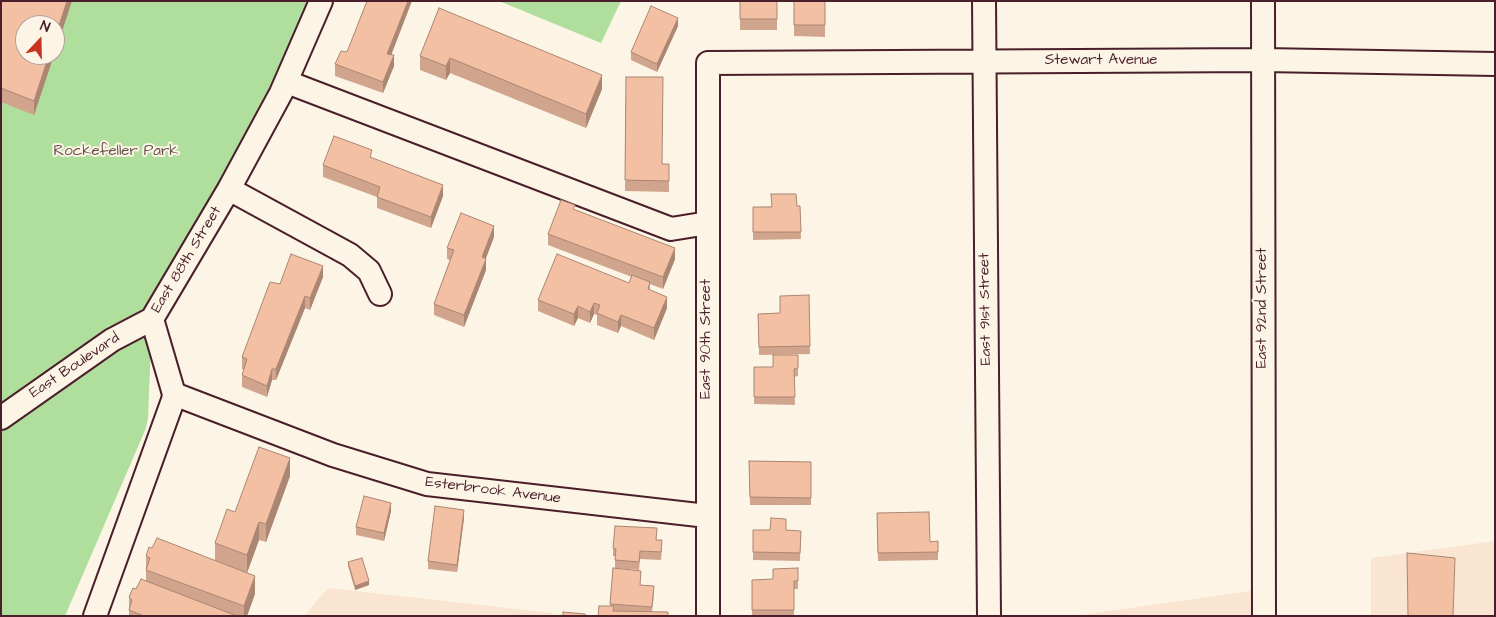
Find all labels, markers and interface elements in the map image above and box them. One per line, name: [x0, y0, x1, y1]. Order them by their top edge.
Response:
north arrow: [15, 15, 65, 65]
text: N: [37, 16, 53, 38]
street label: Stewart Avenue: [1045, 52, 1157, 70]
park label: Rockefeller Park: [54, 143, 178, 161]
street label: East 88th Street: [148, 203, 226, 317]
street label: East 92nd Street: [1254, 248, 1272, 368]
street label: East 91st Street: [976, 253, 996, 365]
street label: East 90th Street: [698, 279, 716, 399]
street label: East Boulevard: [27, 329, 123, 403]
street label: Esterbrook Avenue: [424, 474, 562, 508]

